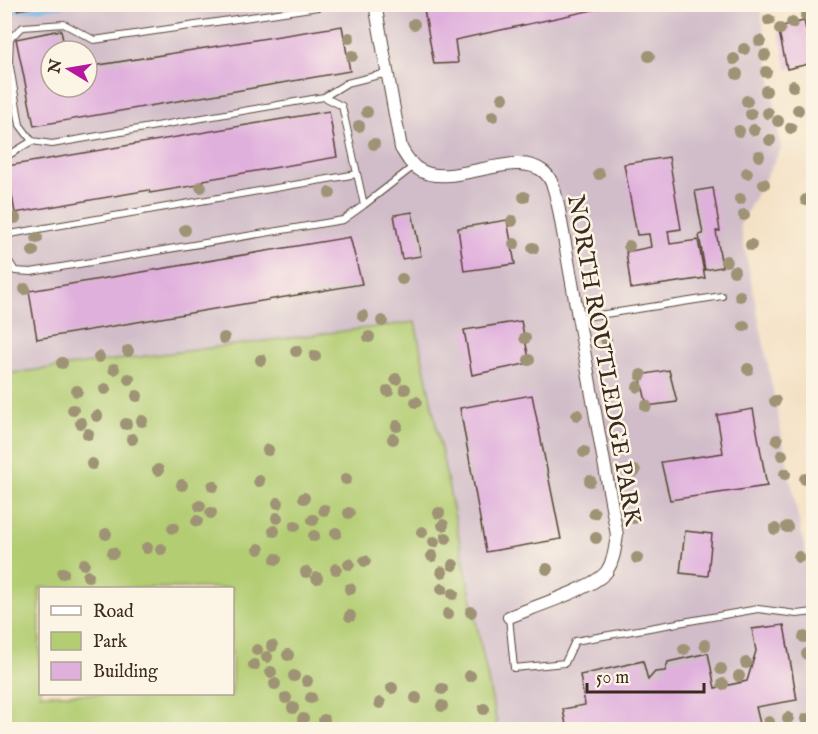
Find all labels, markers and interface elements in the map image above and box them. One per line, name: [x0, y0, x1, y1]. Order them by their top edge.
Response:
north arrow: [39, 39, 99, 99]
text: N: [45, 58, 67, 76]
street label: NORTH ROUTLEDGE PARK: [559, 192, 648, 529]
legend: [39, 587, 234, 695]
text: Road: [93, 601, 134, 624]
text: Park: [93, 631, 128, 654]
scale bar: [587, 656, 704, 694]
text: Building: [93, 661, 158, 684]
text: 50 m: [596, 667, 629, 690]

